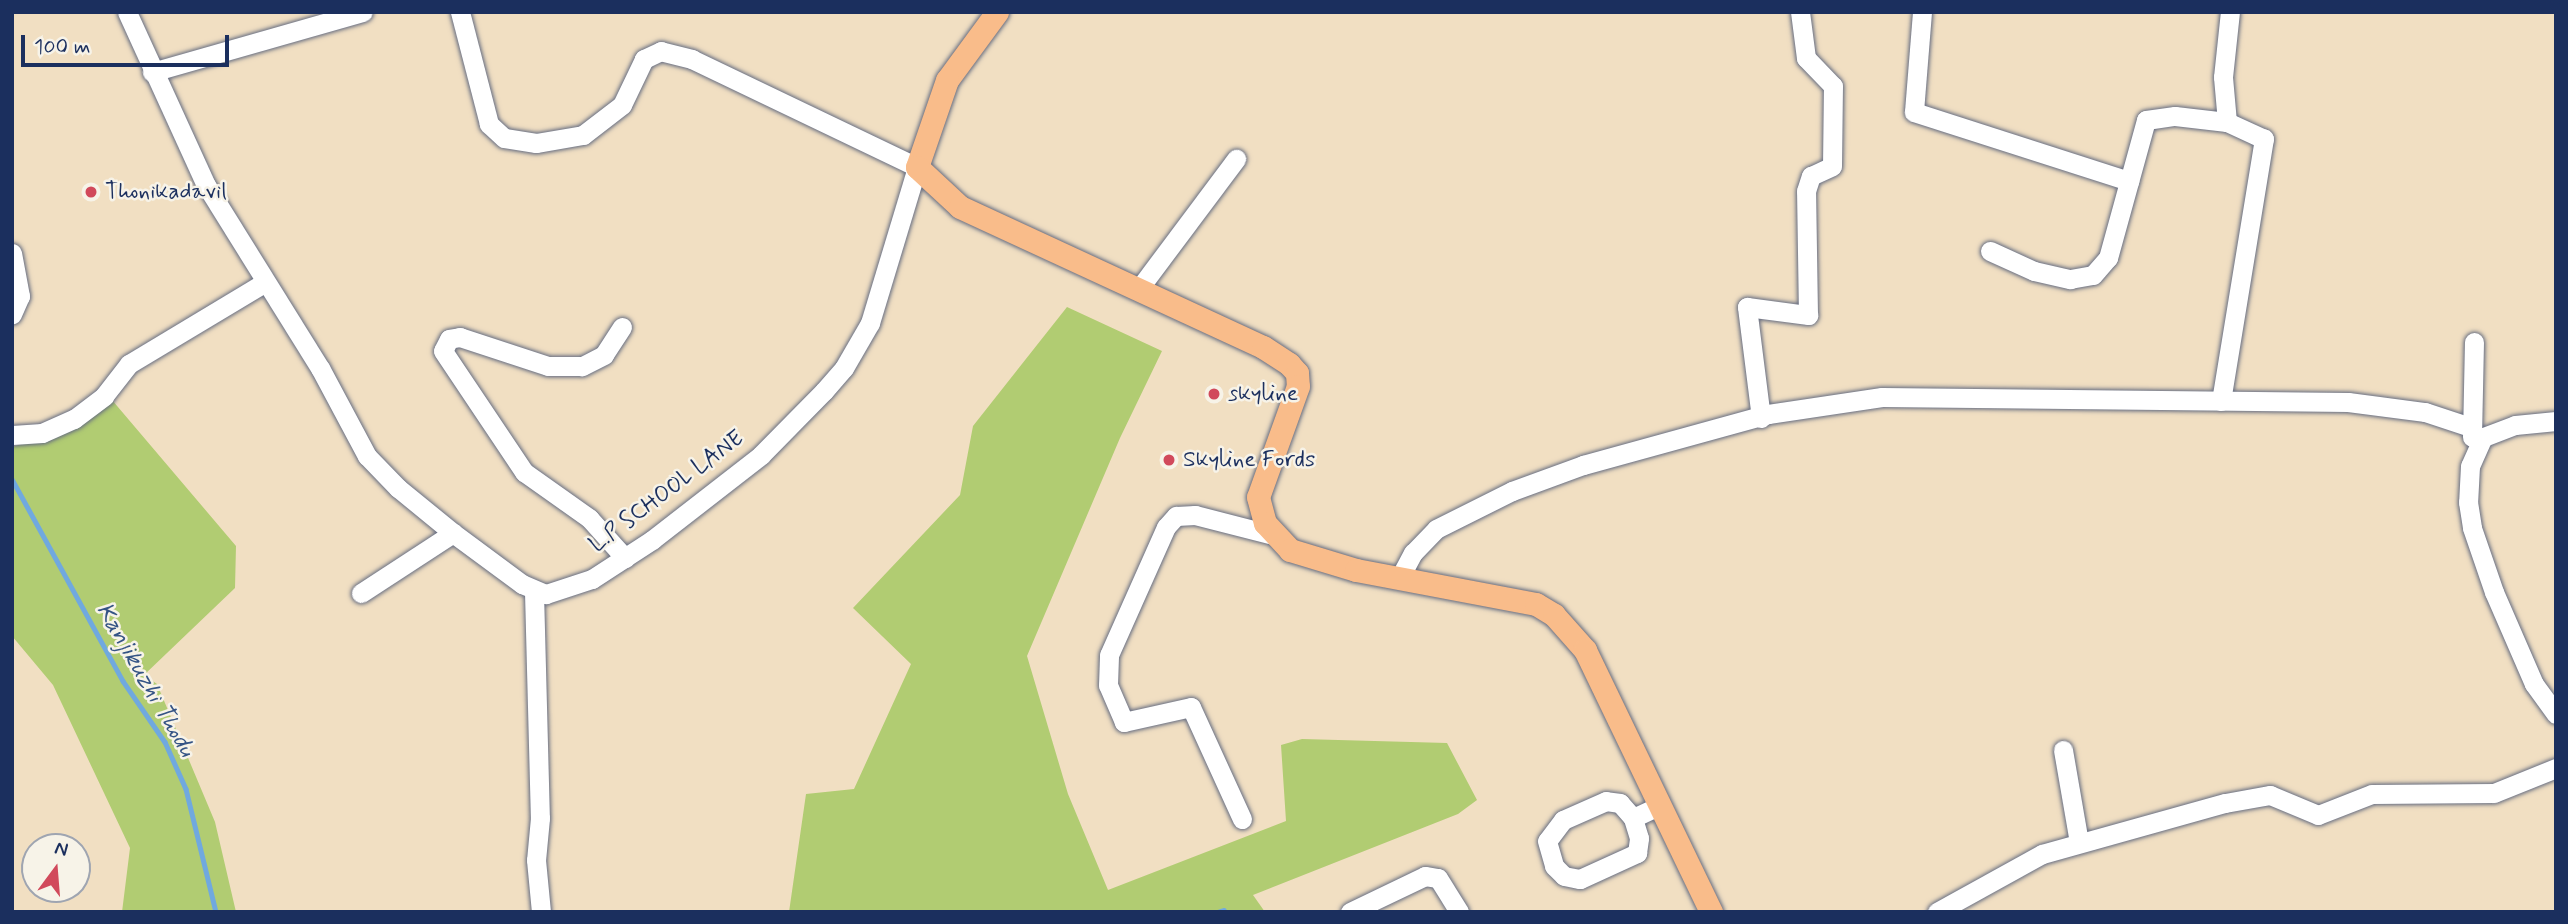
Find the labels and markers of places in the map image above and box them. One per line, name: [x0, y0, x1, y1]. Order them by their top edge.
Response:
place label: Thonikadavil: [105, 178, 227, 206]
marker: Thonikadavil: [83, 184, 99, 200]
place label: skyline: [1228, 380, 1298, 408]
marker: skyline: [1206, 386, 1222, 402]
place label: Skyline Fords: [1183, 446, 1315, 474]
marker: Skyline Fords: [1161, 452, 1177, 468]

